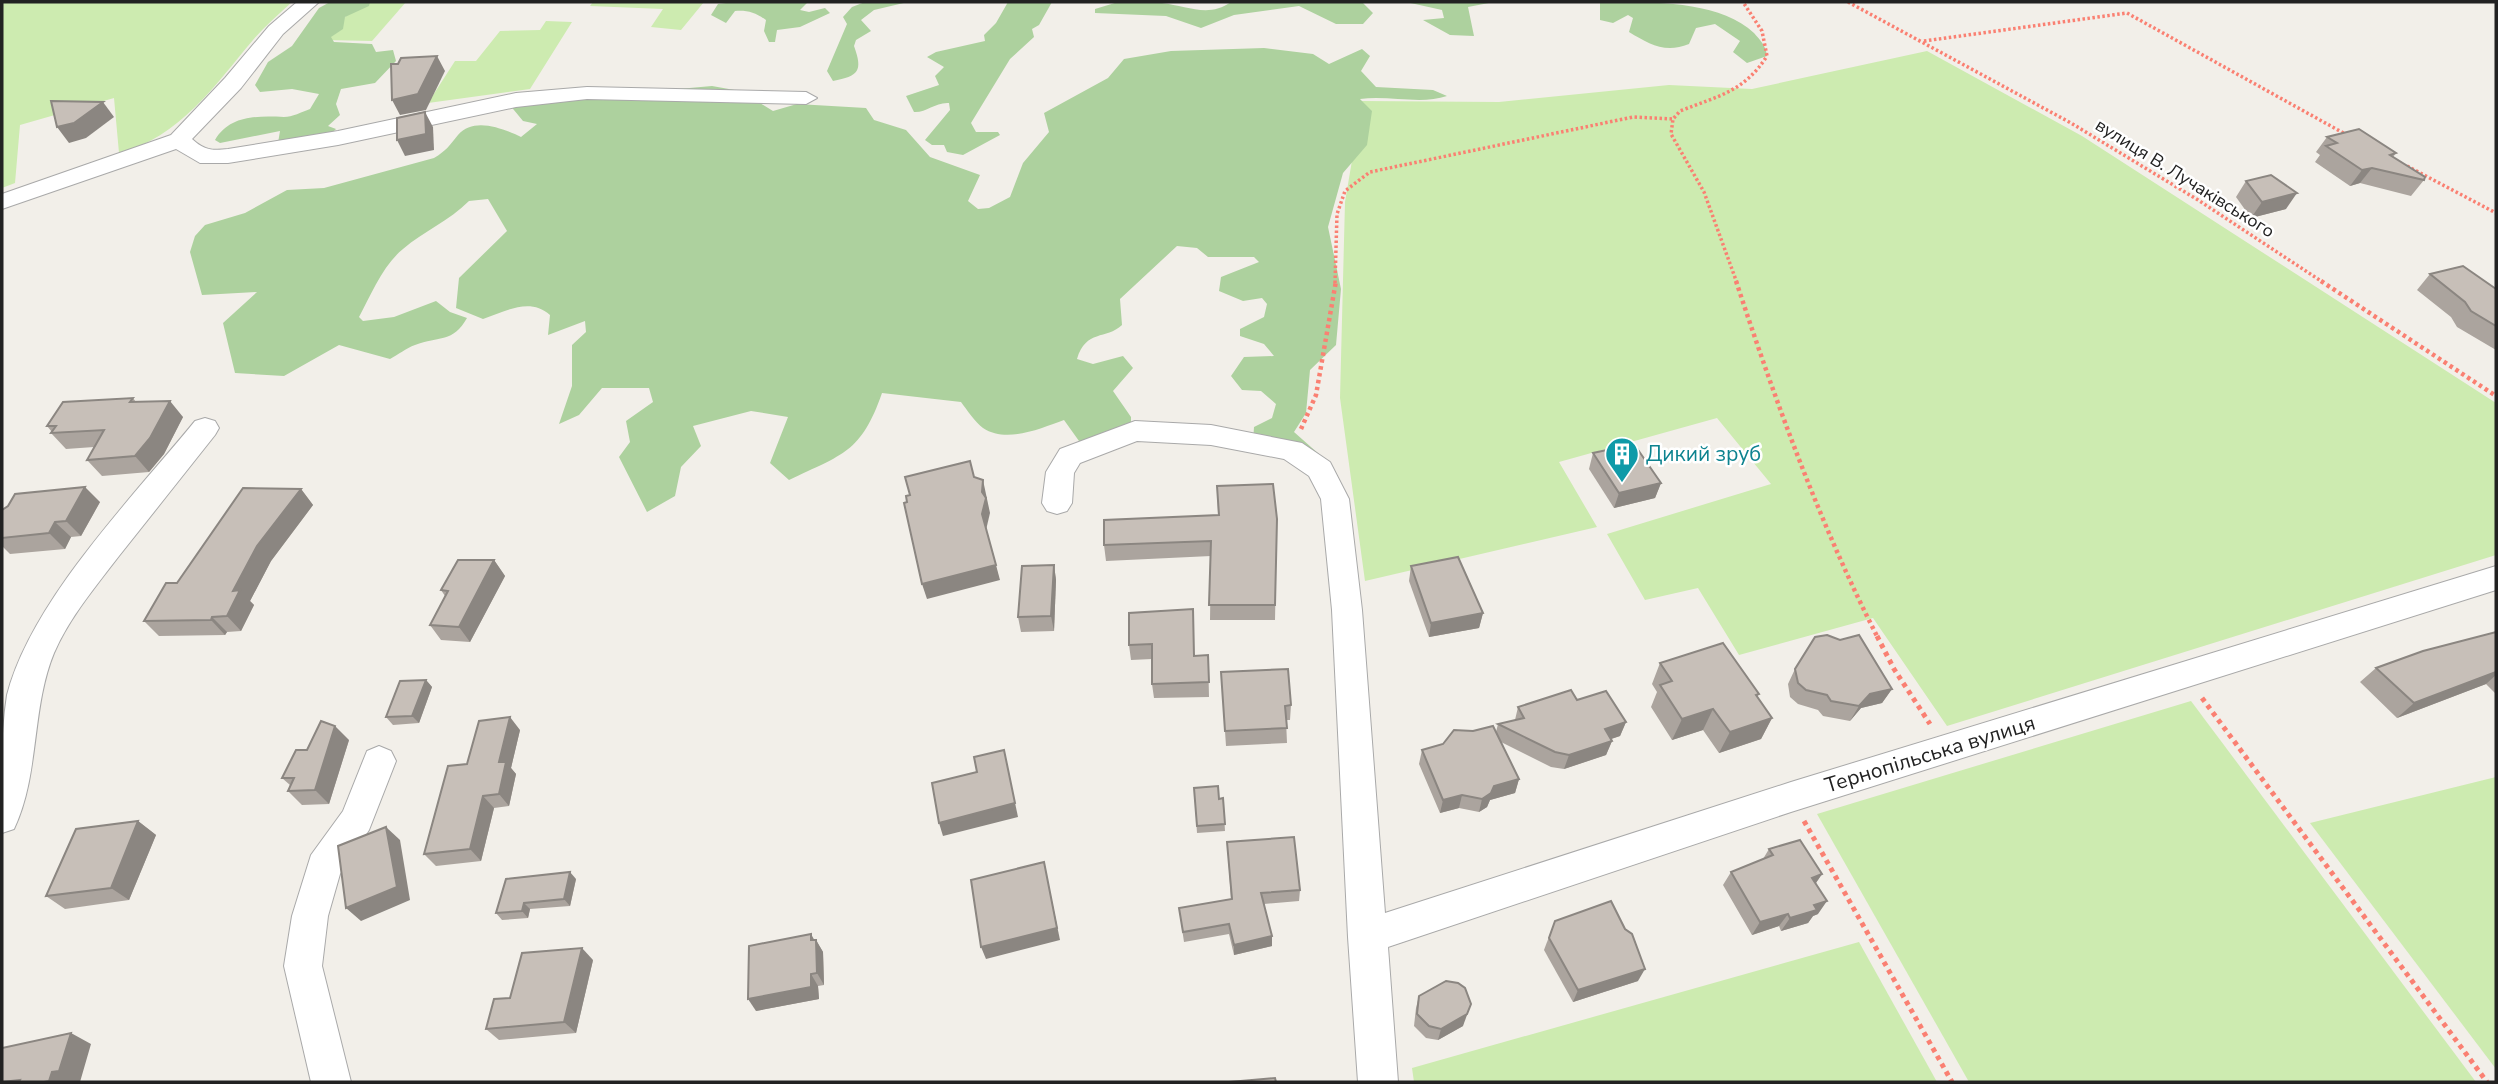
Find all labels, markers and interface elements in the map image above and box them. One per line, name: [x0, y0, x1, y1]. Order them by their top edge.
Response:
street label: вулиця В. Лучаківського: [2091, 113, 2279, 243]
building icon: Дикий зруб: [1603, 435, 1641, 484]
place label: Дикий зруб: [1646, 440, 1761, 468]
street label: Тернопільська вулиця: [1821, 709, 2039, 799]

